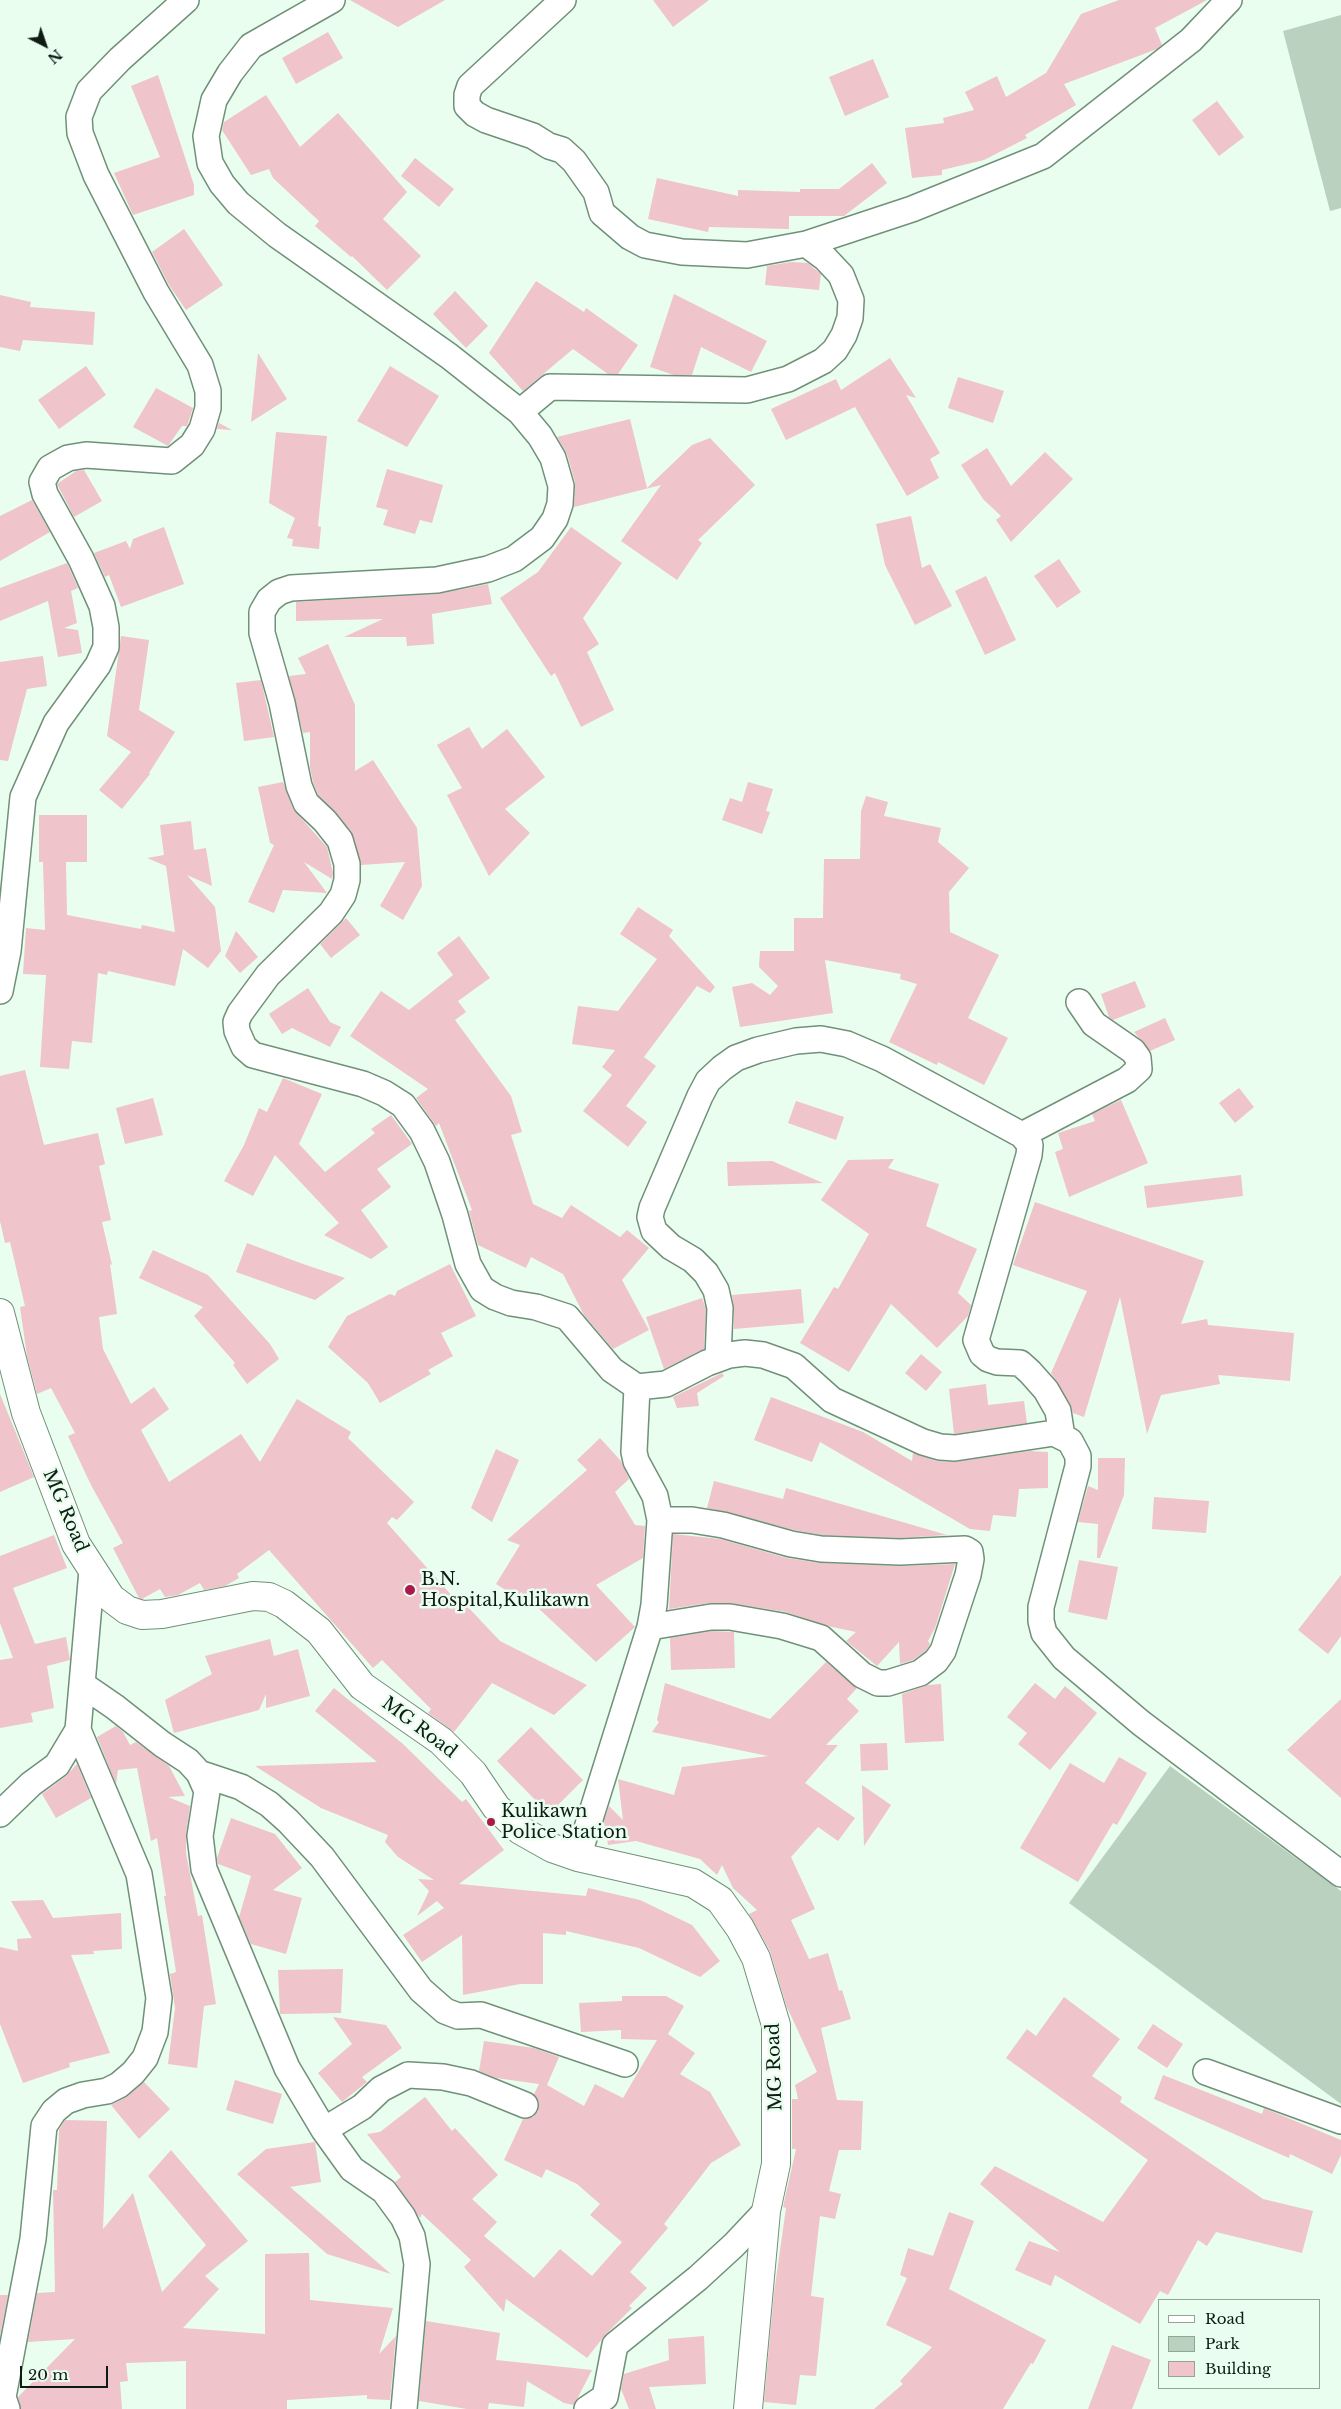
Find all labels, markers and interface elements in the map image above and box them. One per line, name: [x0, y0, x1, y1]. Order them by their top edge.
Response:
north arrow: [20, 20, 70, 70]
text: N: [44, 45, 66, 67]
street label: MG Road: [38, 1466, 92, 1556]
place label: B.N. Hospital,Kulikawn: [421, 1569, 589, 1612]
marker: B.N. Hospital,Kulikawn: [403, 1583, 417, 1597]
street label: MG Road: [377, 1693, 461, 1763]
place label: Kulikawn Police Station: [501, 1801, 627, 1844]
marker: Kulikawn Police Station: [485, 1816, 497, 1828]
street label: MG Road: [763, 2023, 787, 2111]
legend: [1158, 2299, 1321, 2389]
text: Road: [1205, 2309, 1245, 2328]
text: Park: [1205, 2334, 1240, 2353]
scale bar: [22, 2356, 110, 2388]
text: Building: [1205, 2359, 1271, 2378]
text: 20 m: [28, 2365, 68, 2384]

